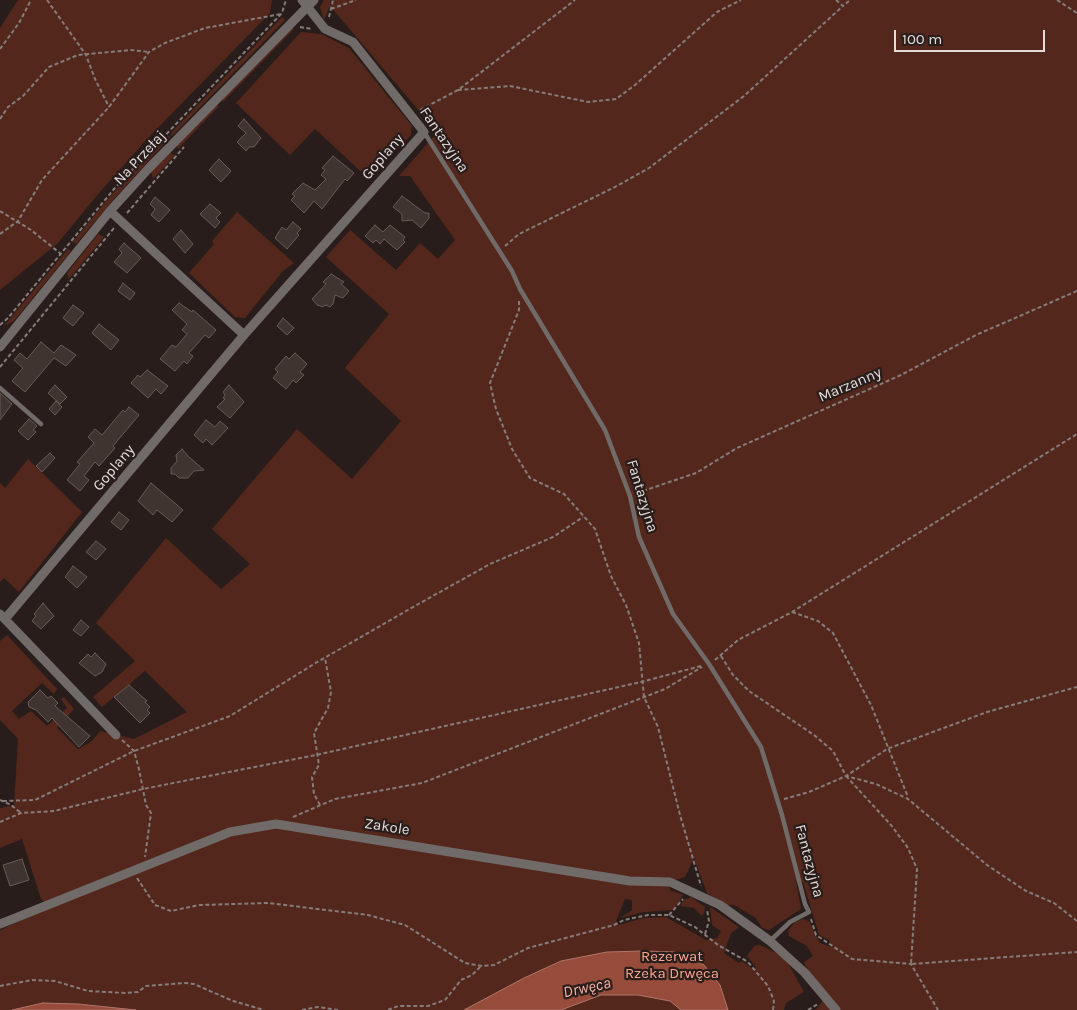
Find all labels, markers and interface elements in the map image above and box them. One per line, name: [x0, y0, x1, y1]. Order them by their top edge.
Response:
scale bar: [897, 20, 1048, 52]
text: 100 m: [902, 30, 942, 48]
street label: Fantazyjna: [416, 104, 472, 176]
street label: Na Przełaj: [110, 127, 170, 189]
street label: Goplany: [358, 130, 408, 184]
street label: Marzanny: [816, 364, 884, 406]
street label: Goplany: [89, 441, 139, 495]
street label: Fantazyjna: [622, 458, 662, 534]
street label: Zakole: [363, 815, 411, 839]
street label: Fantazyjna: [791, 823, 827, 899]
park label: Rezerwat Rzeka Drwęca: [625, 948, 719, 983]
water label: Drwęca: [561, 974, 613, 1002]

